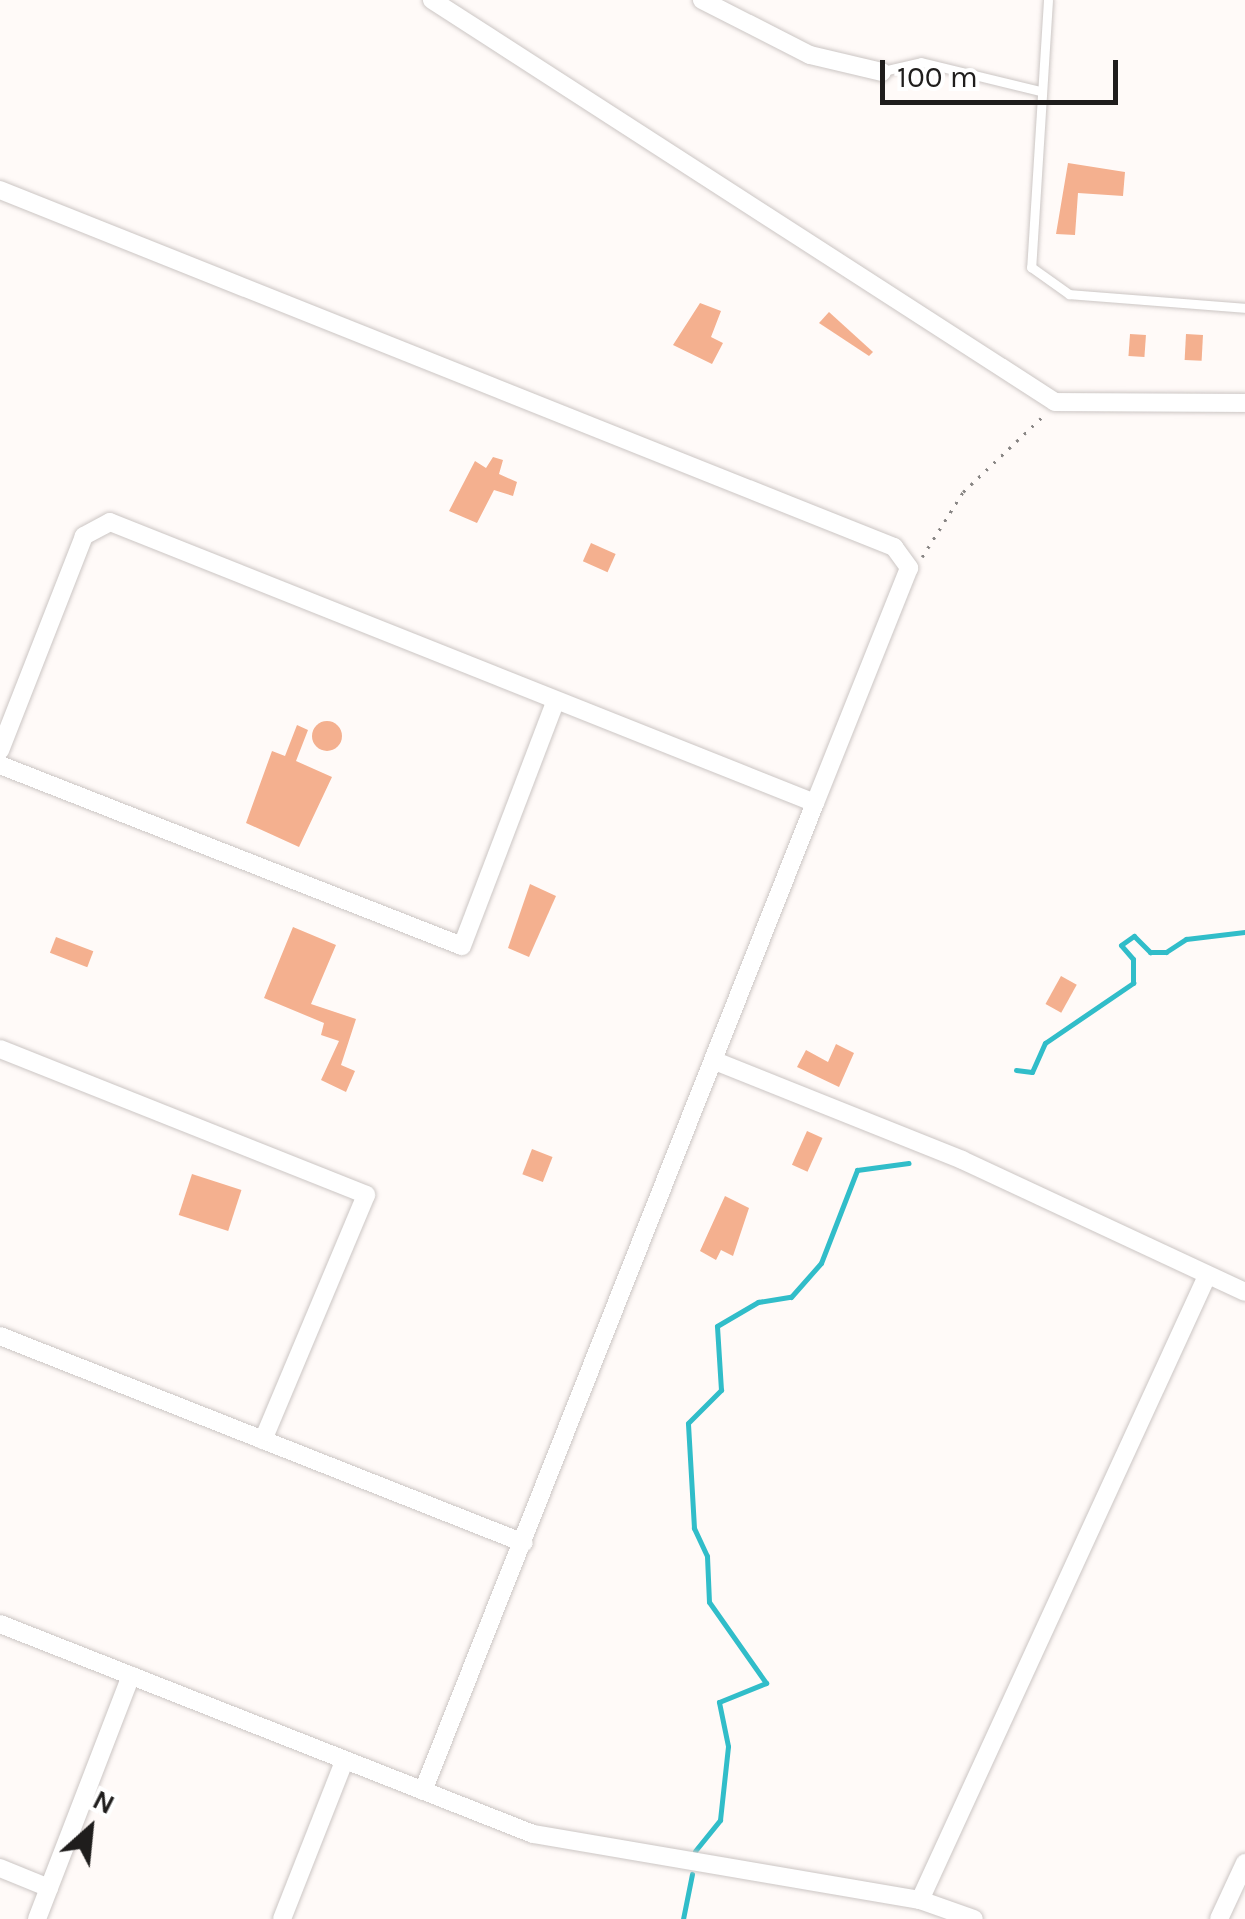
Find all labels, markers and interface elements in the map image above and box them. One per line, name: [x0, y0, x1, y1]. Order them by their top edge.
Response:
scale bar: [885, 40, 1122, 102]
text: 100 m: [897, 59, 978, 95]
north arrow: [40, 1779, 140, 1879]
text: N: [87, 1783, 120, 1821]

